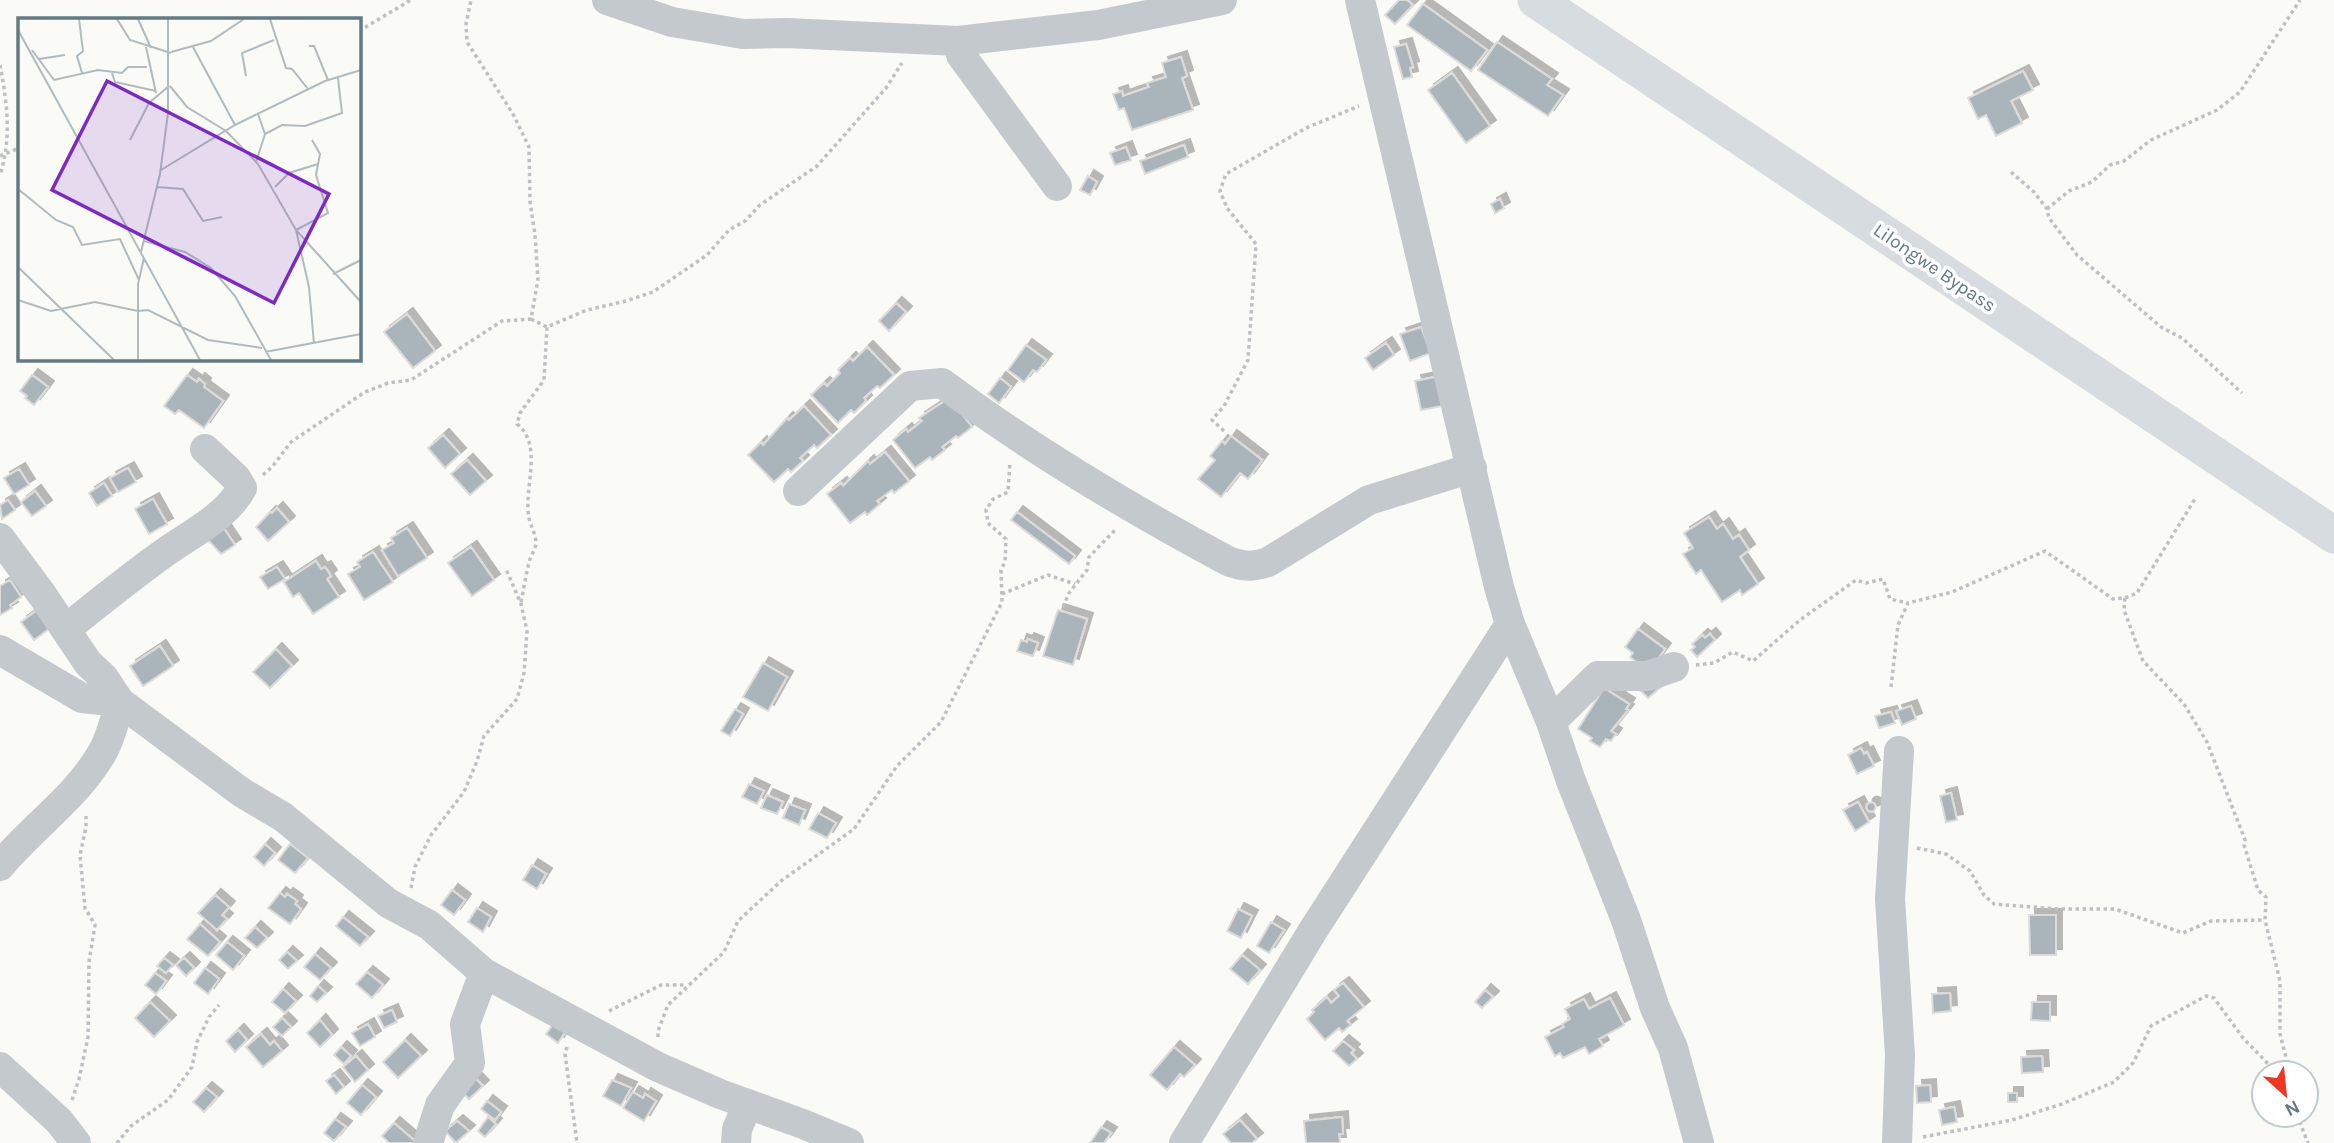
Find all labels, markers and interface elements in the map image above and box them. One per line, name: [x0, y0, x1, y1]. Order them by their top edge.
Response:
inset map: [18, 18, 360, 360]
street label: Lilongwe Bypass: [1869, 219, 2000, 317]
north arrow: [2250, 1059, 2320, 1129]
text: N: [2281, 1095, 2303, 1121]

